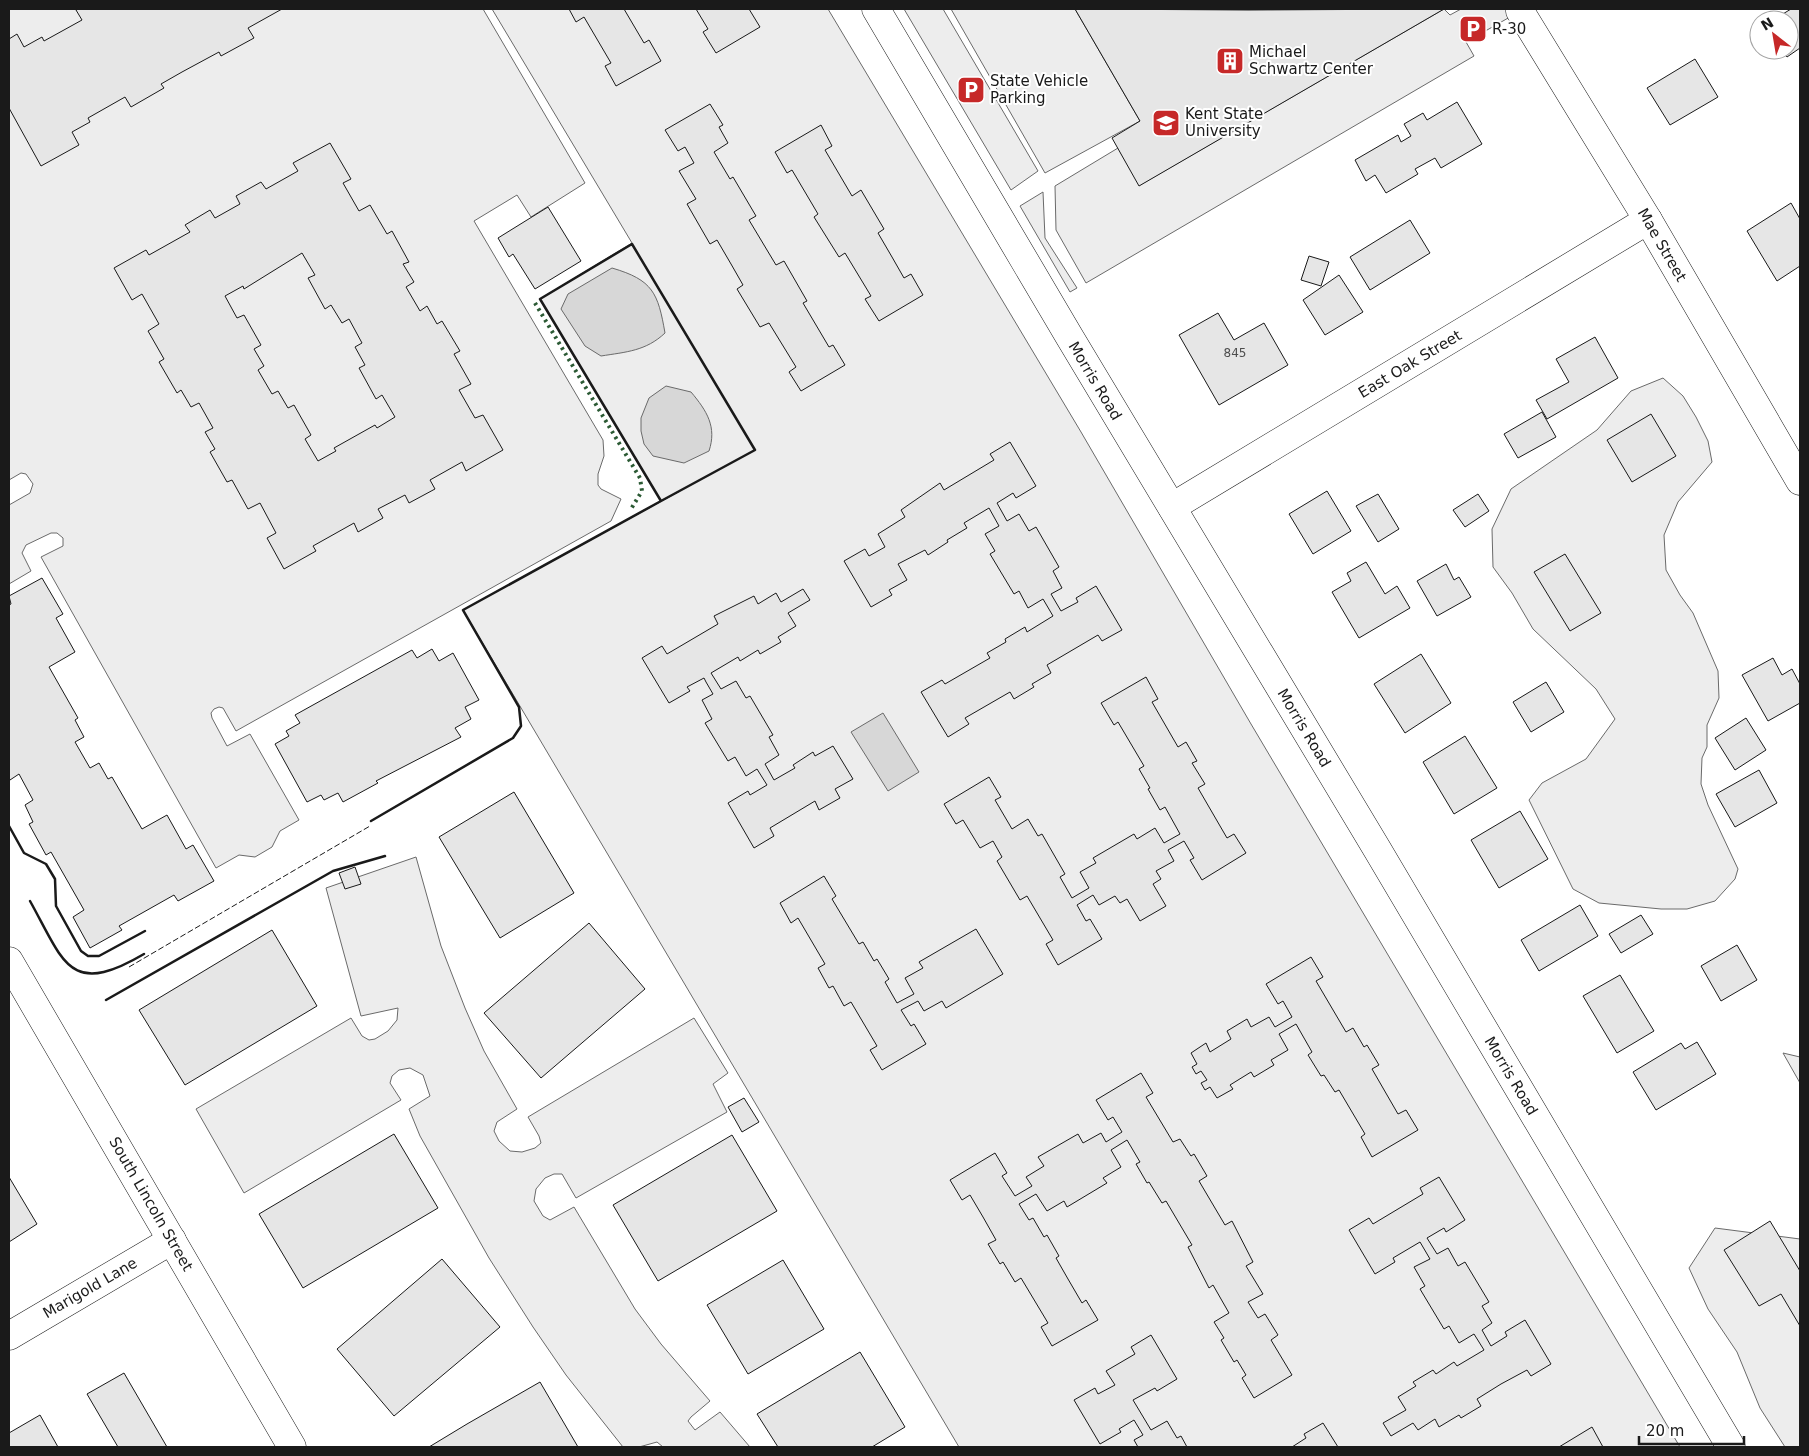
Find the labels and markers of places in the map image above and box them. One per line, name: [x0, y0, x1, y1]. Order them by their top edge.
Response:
parking icon: R-30: [1458, 14, 1488, 44]
place label: R-30: [1492, 20, 1526, 38]
place label: Michael Schwartz Center: [1249, 43, 1374, 78]
building icon: Michael Schwartz Center: [1215, 46, 1245, 76]
place label: State Vehicle Parking: [990, 72, 1088, 107]
parking icon: State Vehicle Parking: [956, 75, 986, 105]
place label: Kent State University: [1185, 105, 1263, 140]
school or university icon: Kent State University: [1151, 108, 1181, 138]

